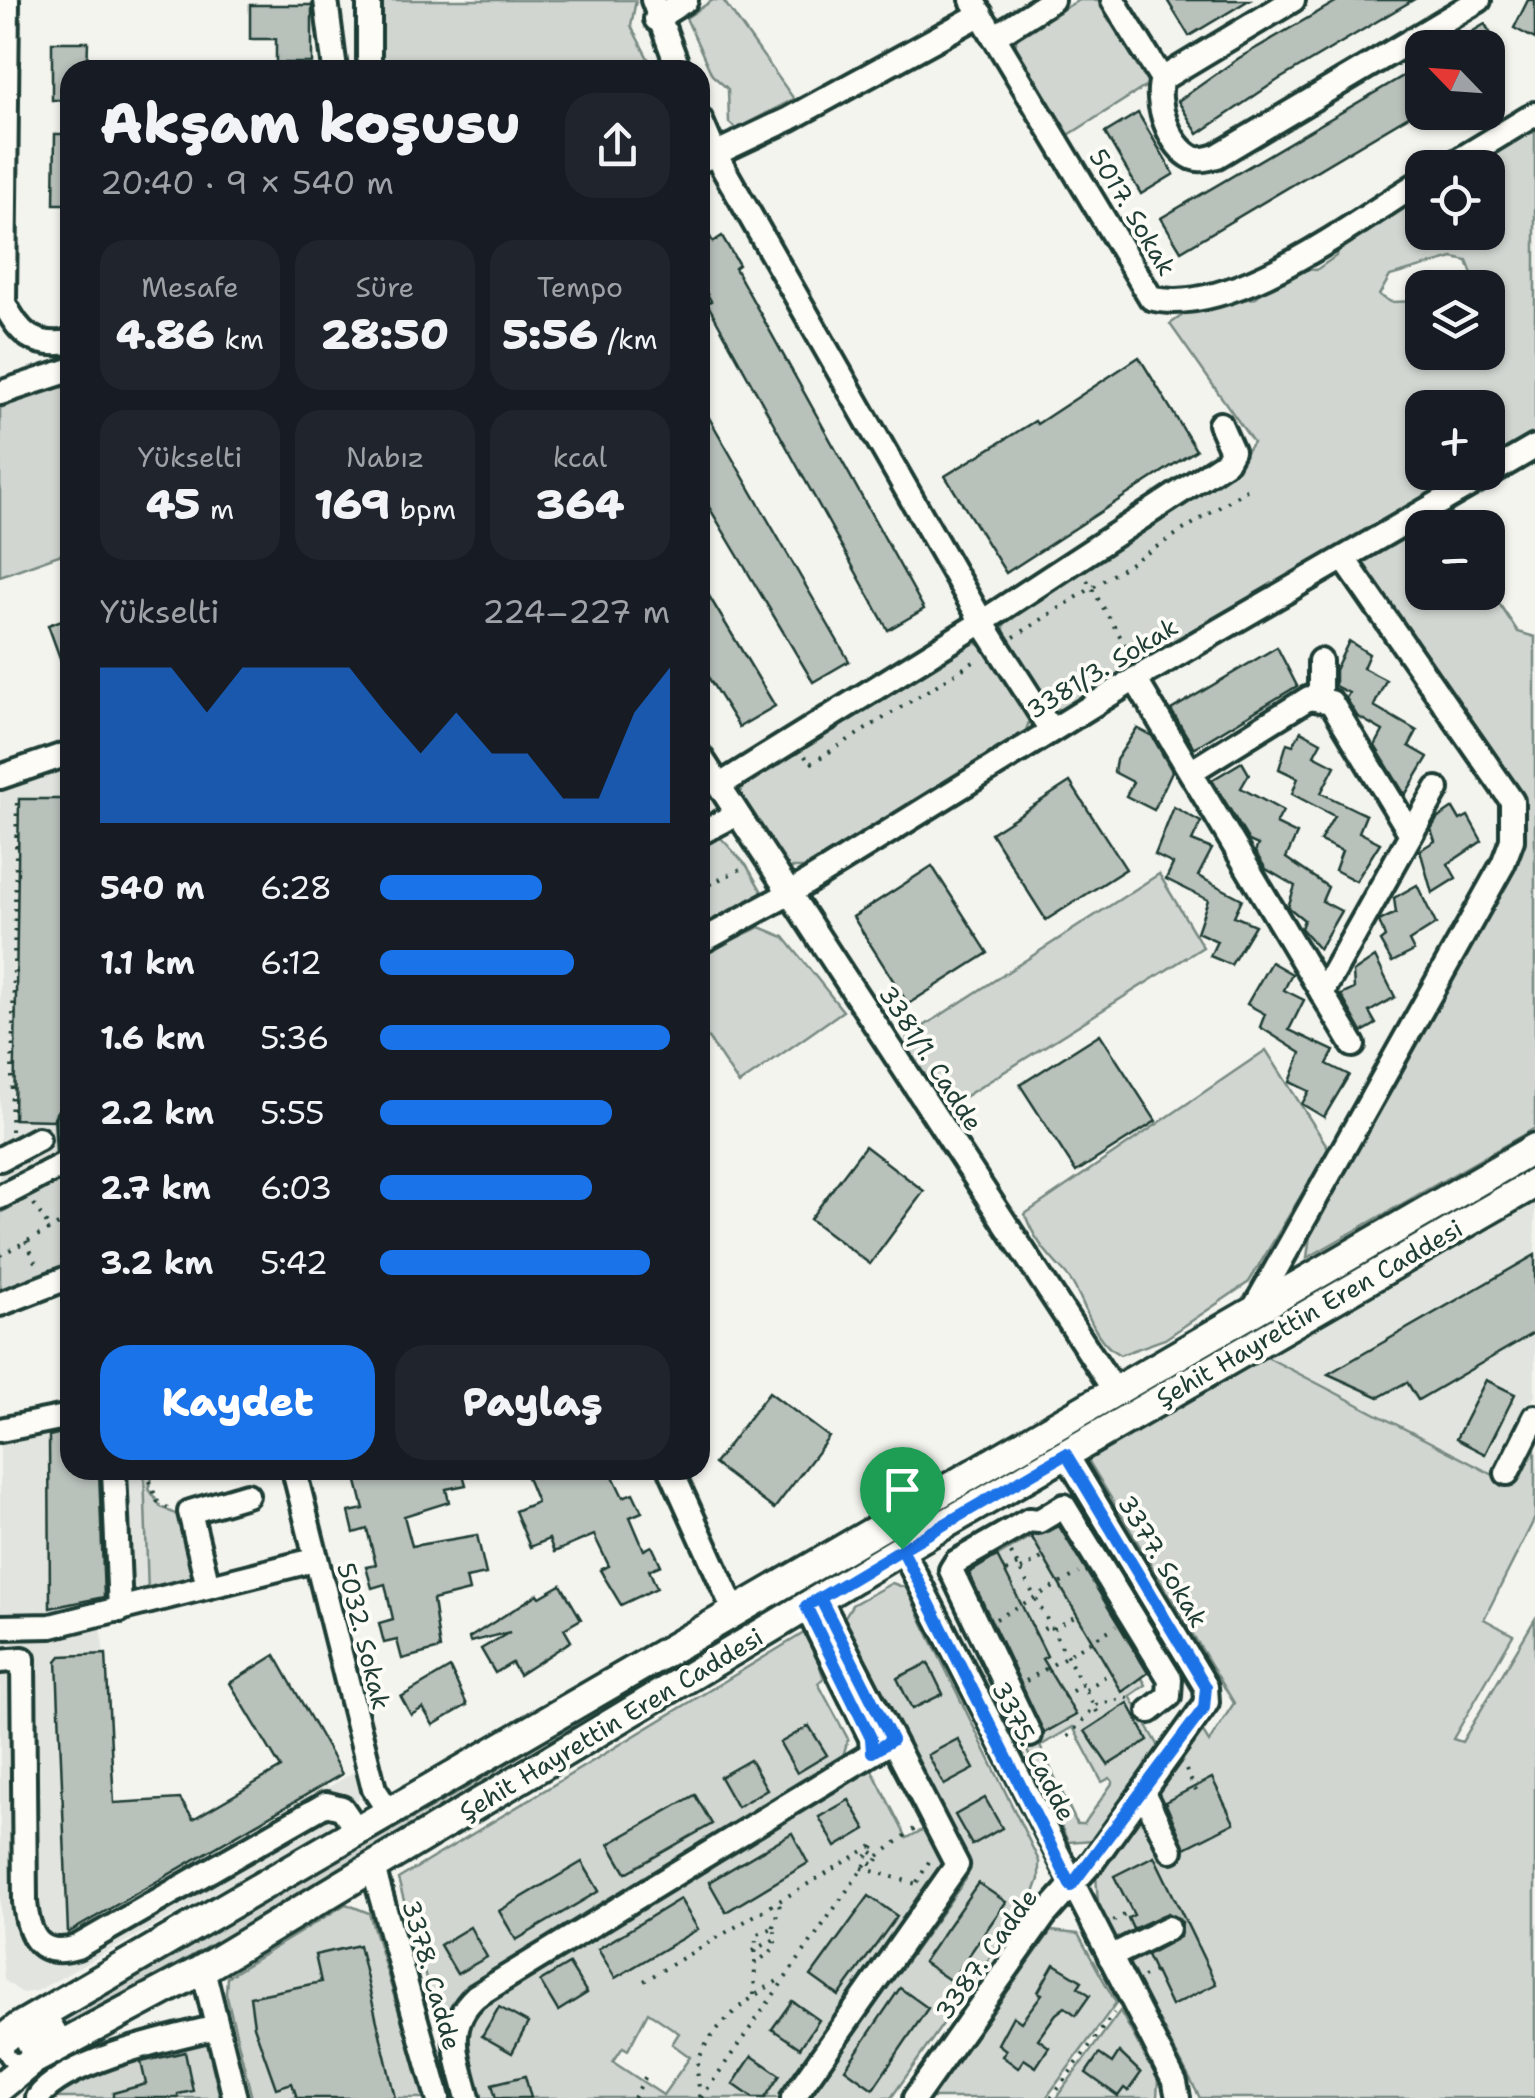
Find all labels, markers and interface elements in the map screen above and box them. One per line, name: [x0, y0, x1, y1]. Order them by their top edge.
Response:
north arrow: [1405, 30, 1505, 130]
map controls: [1405, 30, 1505, 610]
text: Akşam koşusu: [100, 86, 521, 160]
button: share: [565, 93, 670, 198]
street label: 5017. Sokak: [1082, 142, 1184, 282]
button: locate: [1405, 150, 1505, 250]
text: 20:40 · 9 × 540 m: [100, 161, 394, 204]
text: Mesafe: [141, 268, 239, 306]
text: Süre: [356, 268, 414, 306]
text: Tempo: [537, 268, 623, 306]
button: layers: [1405, 270, 1505, 370]
text: 4.86: [116, 306, 215, 362]
text: 28:50: [321, 306, 449, 362]
text: 5:56: [502, 306, 598, 362]
text: km: [215, 320, 264, 358]
text: /km: [598, 320, 658, 358]
button: +: [1405, 390, 1505, 490]
text: Yükselti: [138, 438, 242, 476]
text: Nabız: [346, 438, 424, 476]
text: kcal: [553, 438, 607, 476]
text: 45: [146, 476, 200, 532]
text: 169: [314, 476, 390, 532]
text: 364: [536, 476, 624, 532]
text: m: [200, 490, 234, 528]
text: bpm: [390, 490, 456, 528]
button: −: [1405, 510, 1505, 610]
text: Yükselti: [100, 590, 220, 633]
text: 224–227 m: [482, 590, 670, 633]
street label: 3381/3. Sokak: [1020, 609, 1184, 727]
text: 540 m: [100, 866, 205, 909]
text: 6:28: [260, 866, 332, 909]
text: 1.1 km: [100, 941, 195, 984]
text: 6:12: [260, 941, 322, 984]
street label: 3381/1. Cadde: [871, 978, 991, 1138]
text: 1.6 km: [100, 1016, 205, 1059]
text: 5:36: [260, 1016, 329, 1059]
text: 2.2 km: [100, 1091, 214, 1134]
text: 5:55: [260, 1091, 325, 1134]
text: 2.7 km: [100, 1166, 211, 1209]
text: 6:03: [260, 1166, 332, 1209]
street label: Şehit Hayrettin Eren Caddesi: [1149, 1211, 1469, 1415]
text: 3.2 km: [100, 1241, 213, 1284]
text: 5:42: [260, 1241, 328, 1284]
button: Kaydet: [100, 1345, 375, 1460]
button: Paylaş: [395, 1345, 670, 1460]
pin: [860, 1447, 945, 1550]
icon: arrive: [875, 1462, 930, 1517]
street label: 3377. Sokak: [1110, 1488, 1216, 1634]
street label: 5032. Sokak: [329, 1559, 399, 1713]
street label: Şehit Hayrettin Eren Caddesi: [453, 1620, 769, 1828]
street label: 3375. Cadde: [984, 1675, 1084, 1827]
street label: 3387. Cadde: [927, 1882, 1045, 2026]
street label: 3378. Cadde: [394, 1896, 470, 2054]

